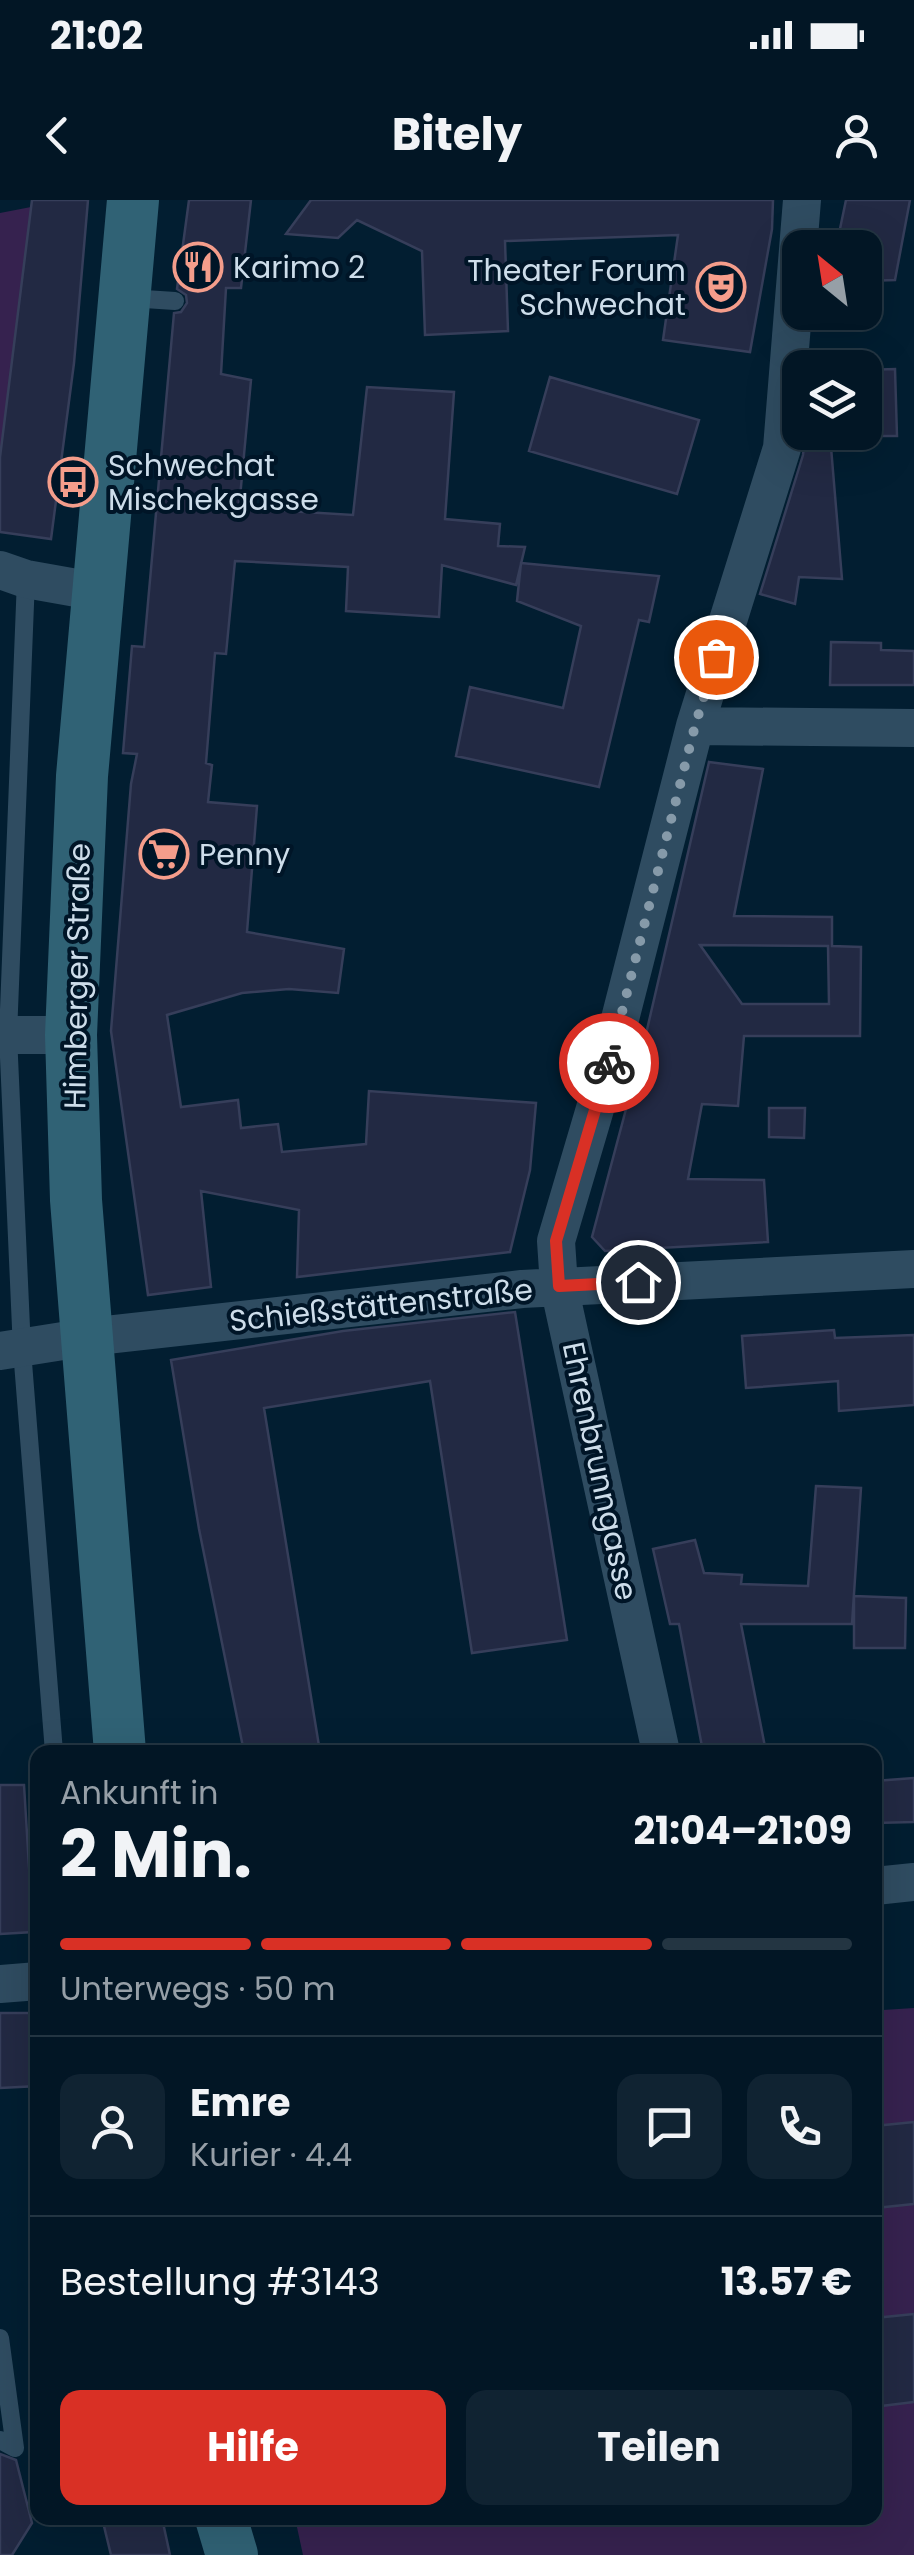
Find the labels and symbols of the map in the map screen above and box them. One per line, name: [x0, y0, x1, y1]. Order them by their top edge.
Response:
north arrow: [782, 230, 882, 330]
restaurant icon: Karimo 2: [172, 241, 224, 293]
place label: Karimo 2: [233, 246, 365, 289]
place label: Theater Forum Schwechat: [467, 249, 686, 326]
theatre icon: Theater Forum Schwechat: [695, 261, 747, 313]
place label: Schwechat Mischekgasse: [108, 444, 319, 521]
bus stop icon: Schwechat Mischekgasse: [47, 456, 99, 508]
pin: [674, 615, 759, 700]
supermarket icon: Penny: [138, 828, 190, 880]
place label: Penny: [199, 833, 290, 876]
street label: Himberger Straße: [53, 843, 101, 1109]
courier: [559, 1013, 659, 1113]
pin: [596, 1240, 681, 1325]
street label: Schießstättenstraße: [227, 1268, 535, 1342]
street label: Ehrenbrunngasse: [552, 1338, 648, 1604]

